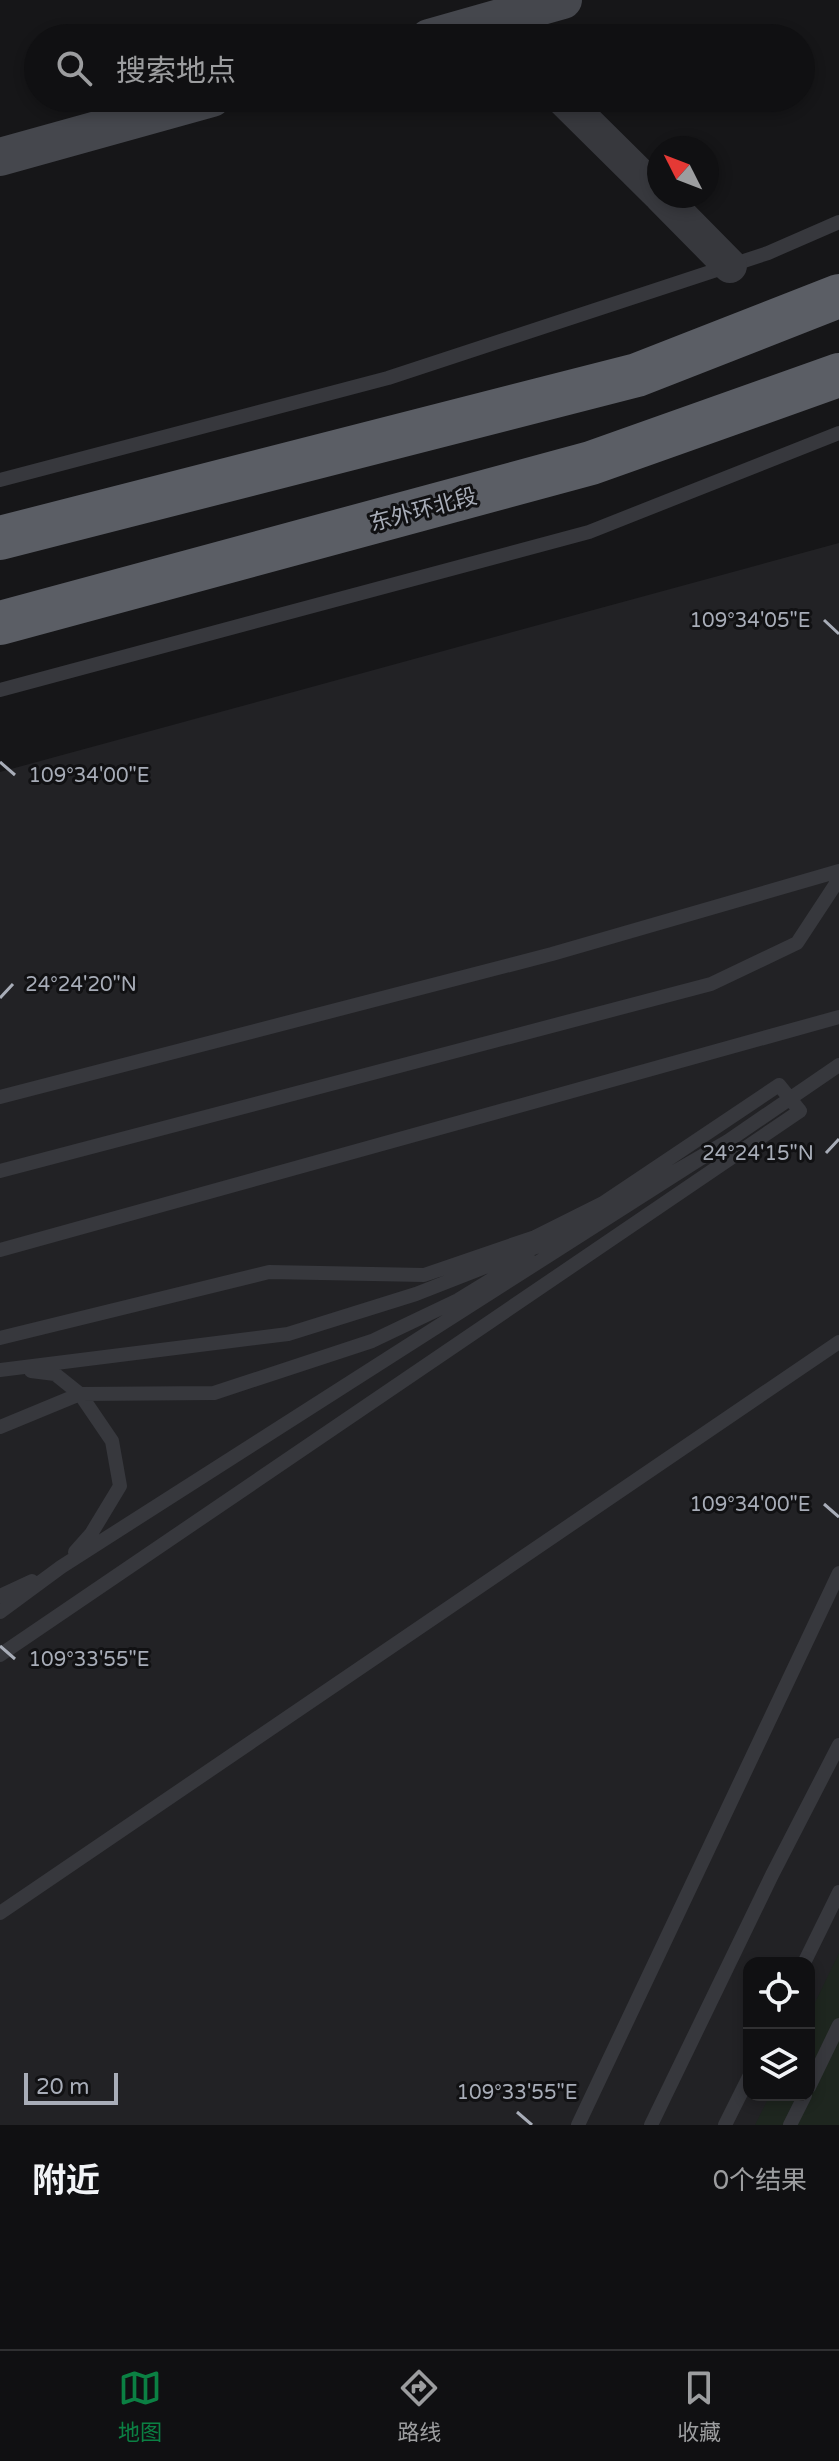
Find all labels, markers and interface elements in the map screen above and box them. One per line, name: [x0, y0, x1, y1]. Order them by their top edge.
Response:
search box: [24, 24, 815, 112]
icon: search: [52, 46, 96, 90]
text: 搜索地点: [116, 53, 236, 90]
north arrow: [647, 136, 719, 208]
street label: 东外环北段: [367, 483, 480, 537]
text: 109°34'05"E: [690, 609, 810, 633]
text: 109°34'00"E: [29, 764, 149, 788]
text: 24°24'20"N: [25, 973, 137, 997]
text: 24°24'15"N: [702, 1142, 814, 1166]
text: 109°34'00"E: [690, 1493, 810, 1517]
text: 109°33'55"E: [29, 1648, 149, 1672]
map controls: [743, 1957, 815, 2101]
button: locate: [743, 1957, 815, 2029]
button: layers: [743, 2029, 815, 2101]
scale bar: [24, 2069, 118, 2105]
text: 20 m: [36, 2074, 90, 2100]
text: 109°33'55"E: [457, 2081, 577, 2105]
text: 附近: [32, 2161, 100, 2202]
text: 0个结果: [713, 2165, 807, 2196]
tab: 地图: [118, 2366, 162, 2446]
tab: 路线: [397, 2366, 441, 2446]
tab: 收藏: [677, 2366, 721, 2446]

